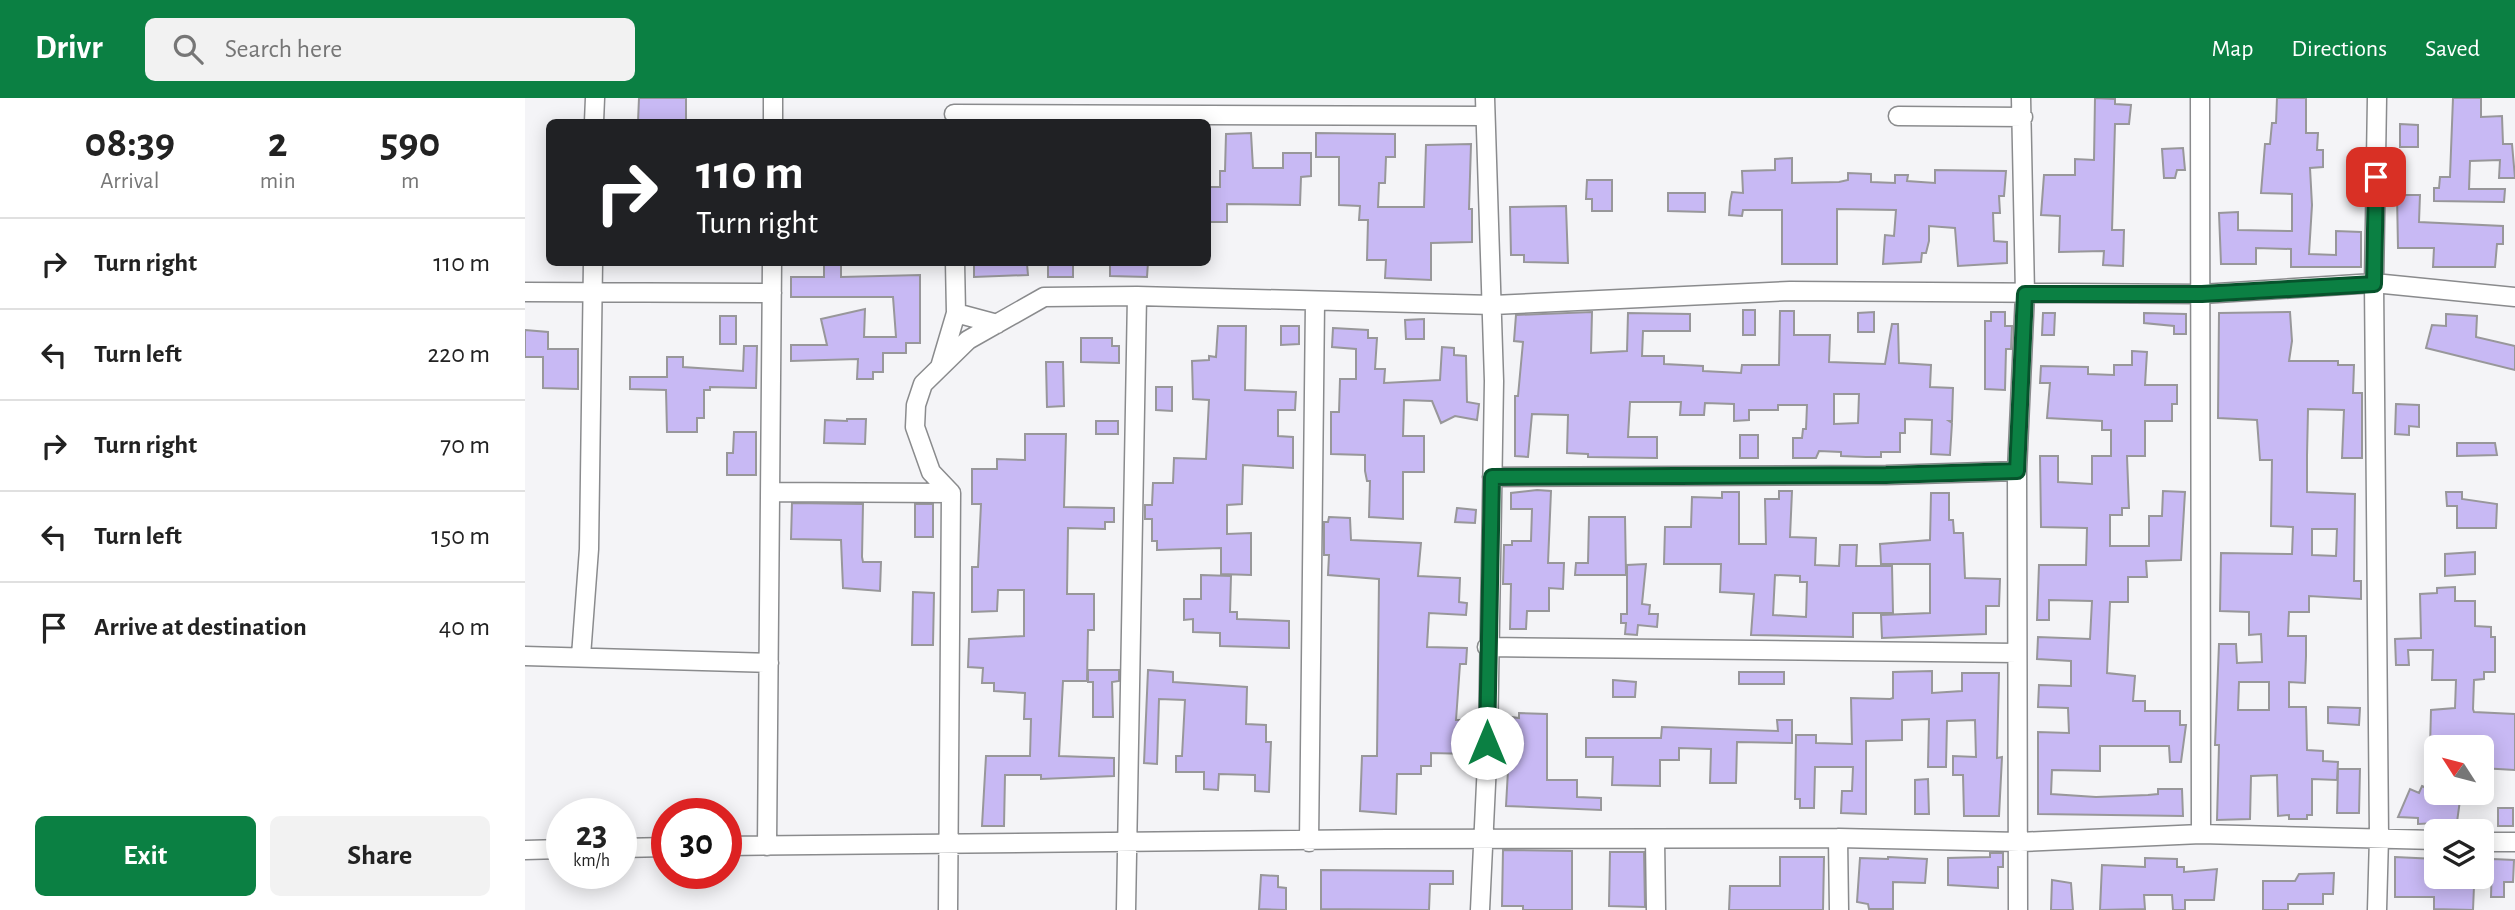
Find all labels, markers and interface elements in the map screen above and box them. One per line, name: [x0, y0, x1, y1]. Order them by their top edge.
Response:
search box: [145, 18, 635, 81]
icon: search: [169, 30, 207, 68]
text: Drivr: [35, 32, 103, 65]
text: Search here: [225, 36, 342, 62]
text: Map: [2211, 37, 2253, 61]
text: Directions: [2291, 37, 2387, 61]
text: Saved: [2425, 37, 2480, 61]
text: 08:39: [85, 122, 175, 164]
text: 2: [268, 122, 288, 164]
text: 590: [380, 122, 440, 164]
icon: right: [581, 147, 672, 238]
pin: [2346, 147, 2406, 207]
text: 110 m: [696, 149, 804, 198]
icon: arrive: [2357, 158, 2395, 196]
text: Arrival: [100, 170, 159, 193]
text: min: [260, 170, 296, 193]
text: m: [401, 170, 419, 193]
text: Turn right: [696, 207, 818, 239]
icon: right: [35, 245, 73, 283]
text: Turn right: [94, 250, 197, 276]
text: 110 m: [433, 250, 490, 276]
icon: left: [35, 336, 73, 374]
text: Turn left: [94, 341, 182, 367]
text: 220 m: [428, 341, 490, 367]
icon: right: [35, 427, 73, 465]
text: Turn right: [94, 432, 197, 458]
text: 70 m: [440, 432, 490, 458]
icon: left: [35, 518, 73, 556]
text: Turn left: [94, 523, 182, 549]
text: 150 m: [431, 523, 490, 549]
icon: arrive: [35, 609, 73, 647]
text: Arrive at destination: [94, 614, 307, 640]
text: 40 m: [439, 614, 490, 640]
position arrow: [1450, 706, 1524, 780]
north arrow: [2424, 735, 2494, 805]
map controls: [2424, 735, 2494, 889]
speed limit sign: 30: [651, 798, 742, 889]
button: Exit: [35, 816, 256, 896]
button: Share: [270, 816, 490, 896]
text: 23: [576, 817, 607, 852]
button: layers: [2424, 819, 2494, 889]
text: km/h: [573, 852, 610, 870]

